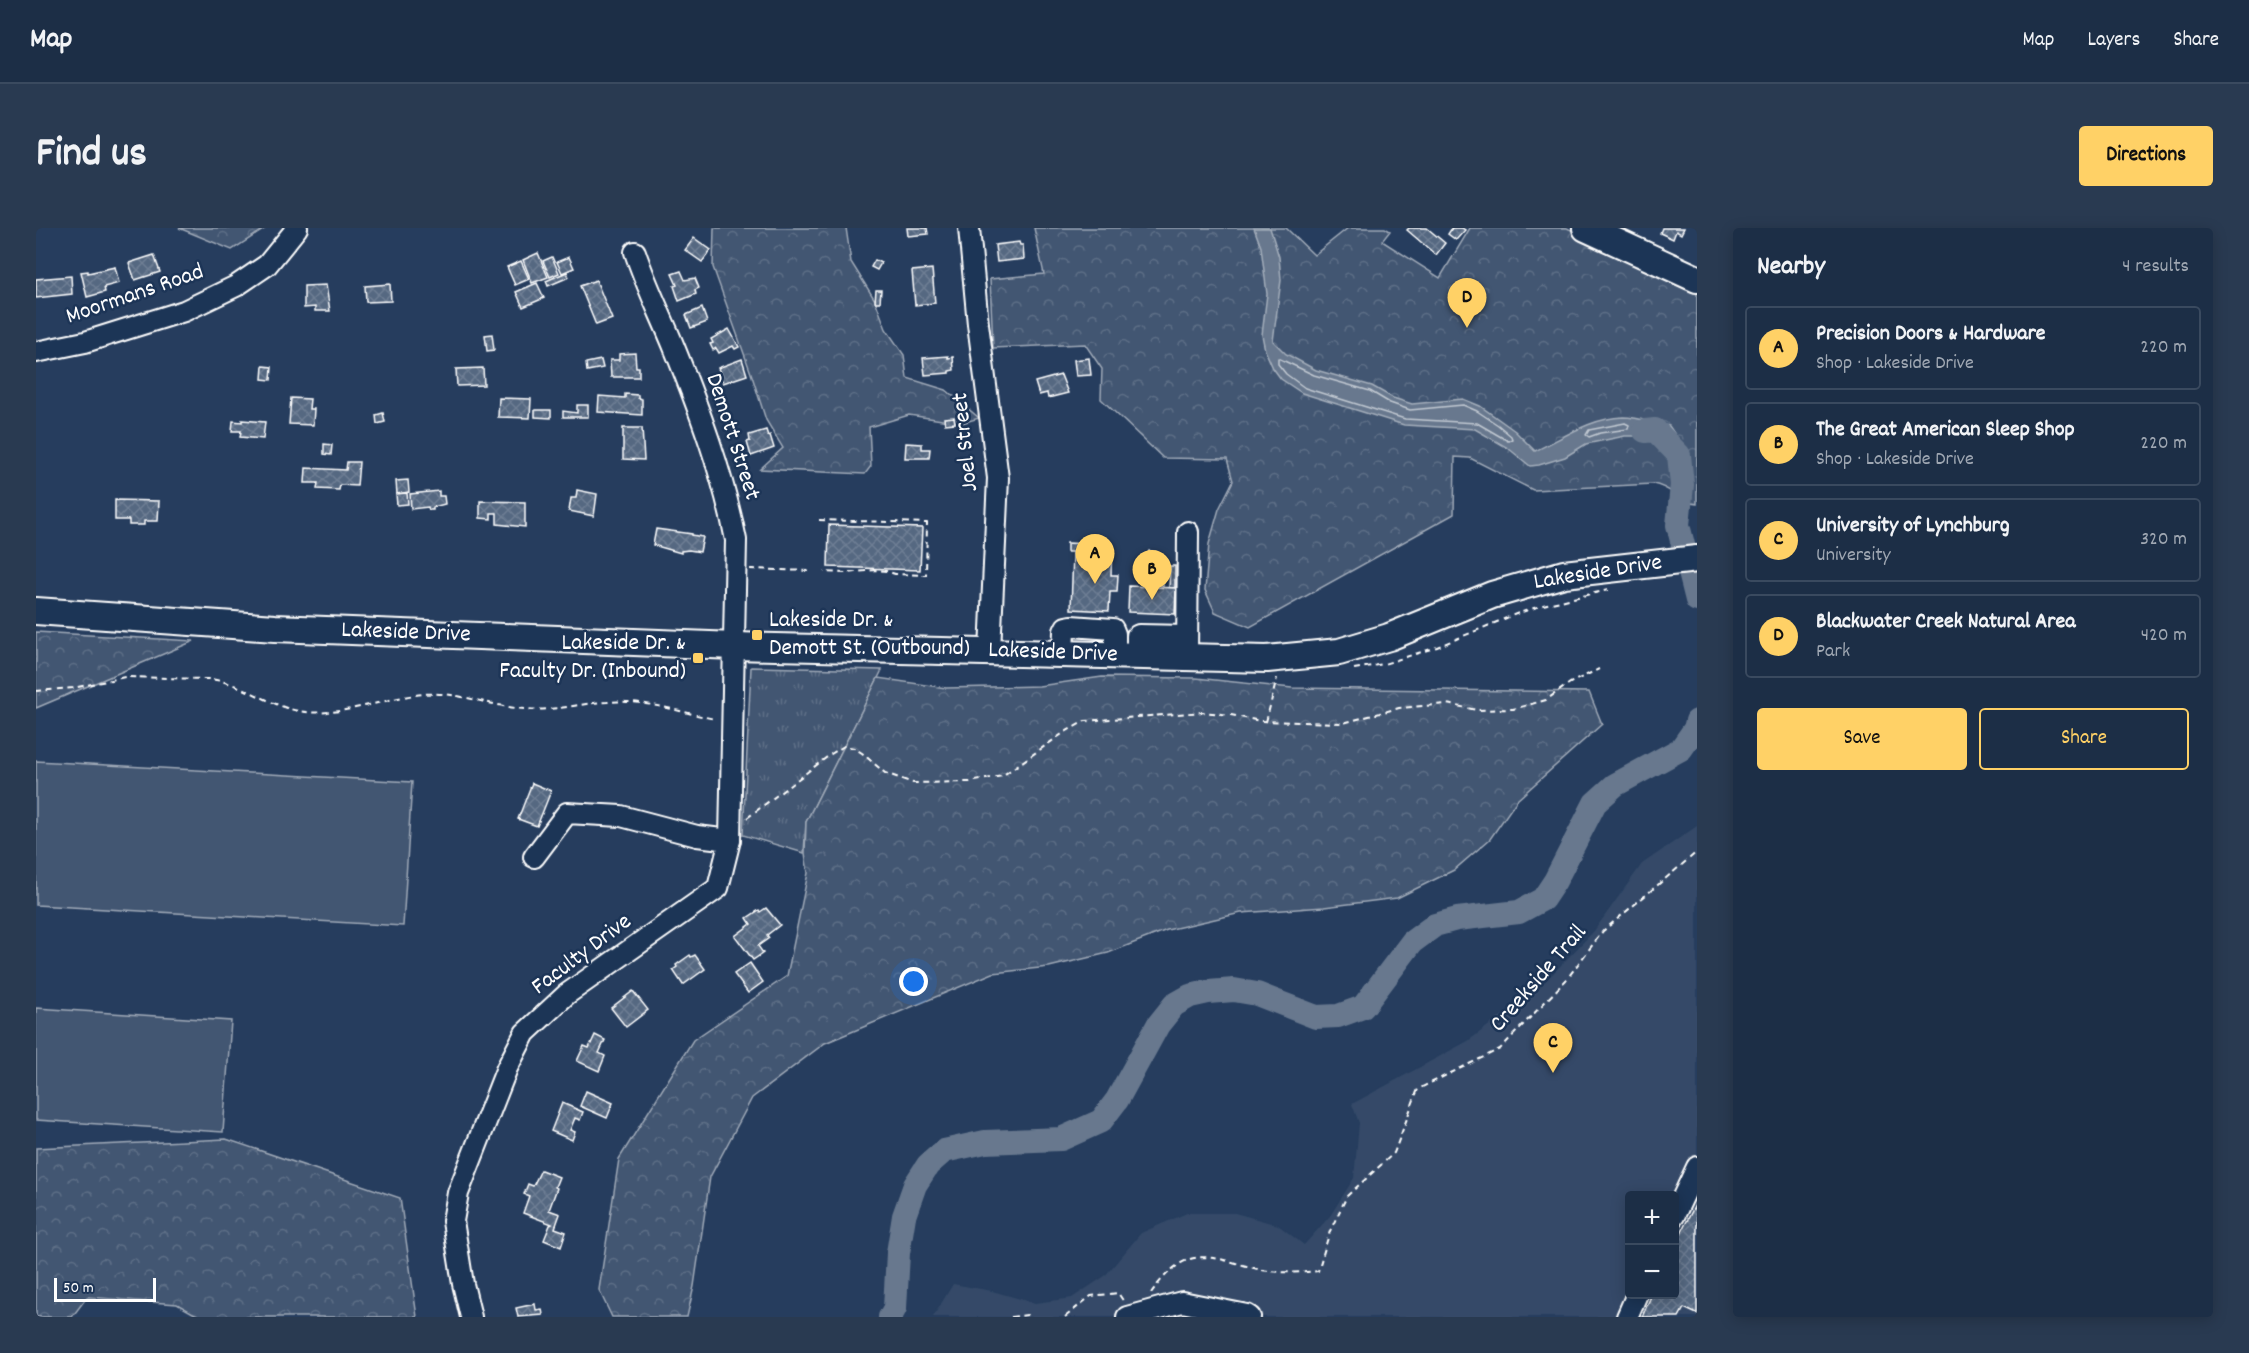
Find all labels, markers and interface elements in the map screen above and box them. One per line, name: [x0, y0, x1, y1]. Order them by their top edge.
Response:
text: Map: [30, 21, 72, 61]
text: Map: [2023, 26, 2054, 56]
text: Layers: [2087, 26, 2140, 56]
text: Share: [2173, 26, 2219, 56]
text: Find us: [36, 126, 147, 186]
button: Directions: [2079, 126, 2213, 186]
text: Nearby: [1757, 249, 1825, 286]
text: 4 results: [2122, 253, 2189, 281]
street label: Moormans Road: [62, 256, 208, 334]
pin: D: [1448, 279, 1486, 328]
text: Precision Doors & Hardware: [1816, 319, 2045, 350]
text: A: [1773, 334, 1784, 362]
text: 220 m: [2140, 334, 2187, 362]
text: Shop · Lakeside Drive: [1816, 350, 1974, 378]
street label: Demott Street: [695, 369, 769, 505]
street label: Joel Street: [944, 391, 988, 493]
text: The Great American Sleep Shop: [1816, 415, 2075, 446]
text: B: [1774, 430, 1783, 458]
text: 220 m: [2140, 430, 2187, 458]
text: Shop · Lakeside Drive: [1816, 446, 1974, 474]
text: University of Lynchburg: [1816, 511, 2010, 542]
text: C: [1774, 526, 1783, 554]
text: 320 m: [2140, 526, 2187, 554]
pin: A: [1076, 534, 1114, 584]
text: University: [1816, 542, 1891, 570]
street label: Lakeside Drive: [1531, 546, 1665, 600]
pin: B: [1132, 550, 1172, 600]
place label: Lakeside Dr. & Demott St. (Outbound): [769, 604, 970, 666]
text: Blackwater Creek Natural Area: [1816, 607, 2076, 638]
street label: Lakeside Drive: [341, 614, 471, 652]
text: D: [1773, 622, 1784, 650]
text: 420 m: [2141, 622, 2187, 650]
place label: Lakeside Dr. & Faculty Dr. (Inbound): [499, 627, 686, 689]
marker: Lakeside Dr. & Demott St. (Outbound): [750, 628, 764, 642]
street label: Lakeside Drive: [988, 634, 1118, 672]
text: Park: [1816, 638, 1850, 666]
marker: Lakeside Dr. & Faculty Dr. (Inbound): [691, 651, 705, 665]
button: Save: [1757, 708, 1967, 770]
button: Share: [1979, 708, 2189, 770]
street label: Faculty Drive: [525, 906, 639, 1004]
street label: Creekside Trail: [1482, 917, 1596, 1040]
your location: [899, 967, 928, 996]
pin: C: [1534, 1024, 1573, 1073]
map controls: [1625, 1191, 1679, 1299]
button: +: [1625, 1191, 1679, 1245]
button: −: [1625, 1245, 1679, 1299]
scale bar: [54, 1275, 156, 1302]
text: 50 m: [63, 1277, 94, 1300]

